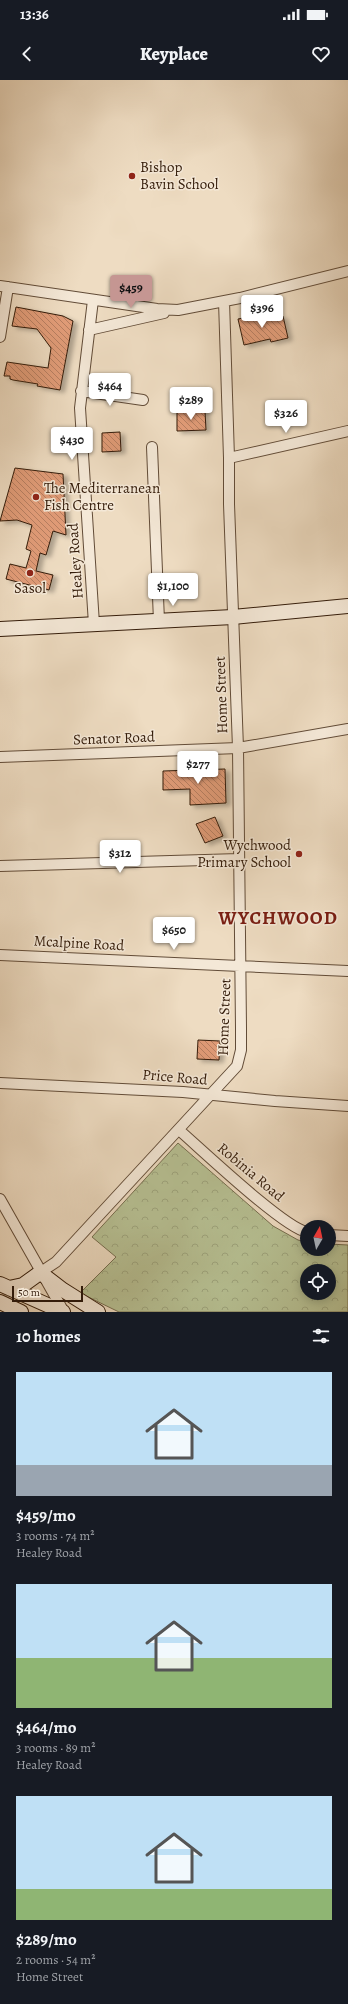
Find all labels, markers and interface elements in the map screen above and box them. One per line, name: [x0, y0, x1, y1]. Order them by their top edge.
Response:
text: 13:36: [20, 4, 49, 24]
text: Keyplace: [140, 42, 208, 66]
icon: back: [16, 43, 38, 65]
icon: heart: [310, 43, 332, 65]
place label: Bishop Bavin School: [140, 157, 219, 194]
marker: Bishop Bavin School: [127, 171, 137, 181]
pin: $459: [107, 275, 155, 309]
text: $459: [119, 279, 143, 296]
pin: $396: [238, 295, 286, 329]
text: $396: [250, 299, 274, 316]
pin: $464: [86, 373, 134, 407]
text: $464: [98, 377, 122, 394]
pin: $289: [167, 387, 215, 421]
text: $289: [179, 391, 203, 408]
pin: $326: [262, 400, 310, 434]
text: $326: [274, 404, 298, 421]
pin: $430: [48, 427, 96, 461]
text: $430: [60, 431, 84, 448]
place label: The Mediterranean Fish Centre: [44, 478, 160, 515]
marker: The Mediterranean Fish Centre: [31, 492, 41, 502]
street label: Healey Road: [62, 521, 88, 600]
marker: Sasol: [25, 568, 35, 578]
pin: $1,100: [140, 573, 206, 607]
text: $1,100: [157, 577, 189, 594]
place label: Sasol: [14, 578, 46, 598]
street label: Home Street: [210, 656, 232, 734]
street label: Senator Road: [73, 727, 156, 749]
pin: $277: [174, 751, 222, 785]
text: $277: [186, 755, 210, 772]
place label: Wychwood Primary School: [197, 835, 292, 872]
pin: $312: [96, 840, 144, 874]
text: $312: [109, 844, 131, 861]
marker: Wychwood Primary School: [294, 849, 304, 859]
district label: WYCHWOOD: [217, 905, 338, 931]
pin: $650: [150, 917, 198, 951]
text: $650: [162, 921, 186, 938]
street label: Mcalpine Road: [33, 931, 126, 955]
street label: Home Street: [213, 978, 235, 1056]
street label: Price Road: [142, 1064, 209, 1090]
street label: Robinia Road: [213, 1138, 289, 1207]
north arrow: [300, 1220, 336, 1256]
map controls: [300, 1220, 336, 1300]
button: locate: [300, 1264, 336, 1300]
scale bar: [12, 1284, 83, 1303]
text: 50 m: [18, 1285, 40, 1300]
text: 10 homes: [16, 1325, 81, 1348]
icon: filters: [310, 1325, 332, 1347]
icon: home: [138, 1398, 210, 1470]
text: $459/mo: [16, 1504, 76, 1527]
text: 3 rooms · 74 m²: [16, 1527, 95, 1544]
text: Healey Road: [16, 1544, 82, 1561]
icon: home: [138, 1610, 210, 1682]
text: $464/mo: [16, 1716, 76, 1739]
text: 3 rooms · 89 m²: [16, 1739, 95, 1756]
text: Healey Road: [16, 1756, 82, 1773]
icon: home: [138, 1822, 210, 1894]
text: $289/mo: [16, 1928, 77, 1951]
text: 2 rooms · 54 m²: [16, 1951, 95, 1968]
text: Home Street: [16, 1968, 83, 1985]

